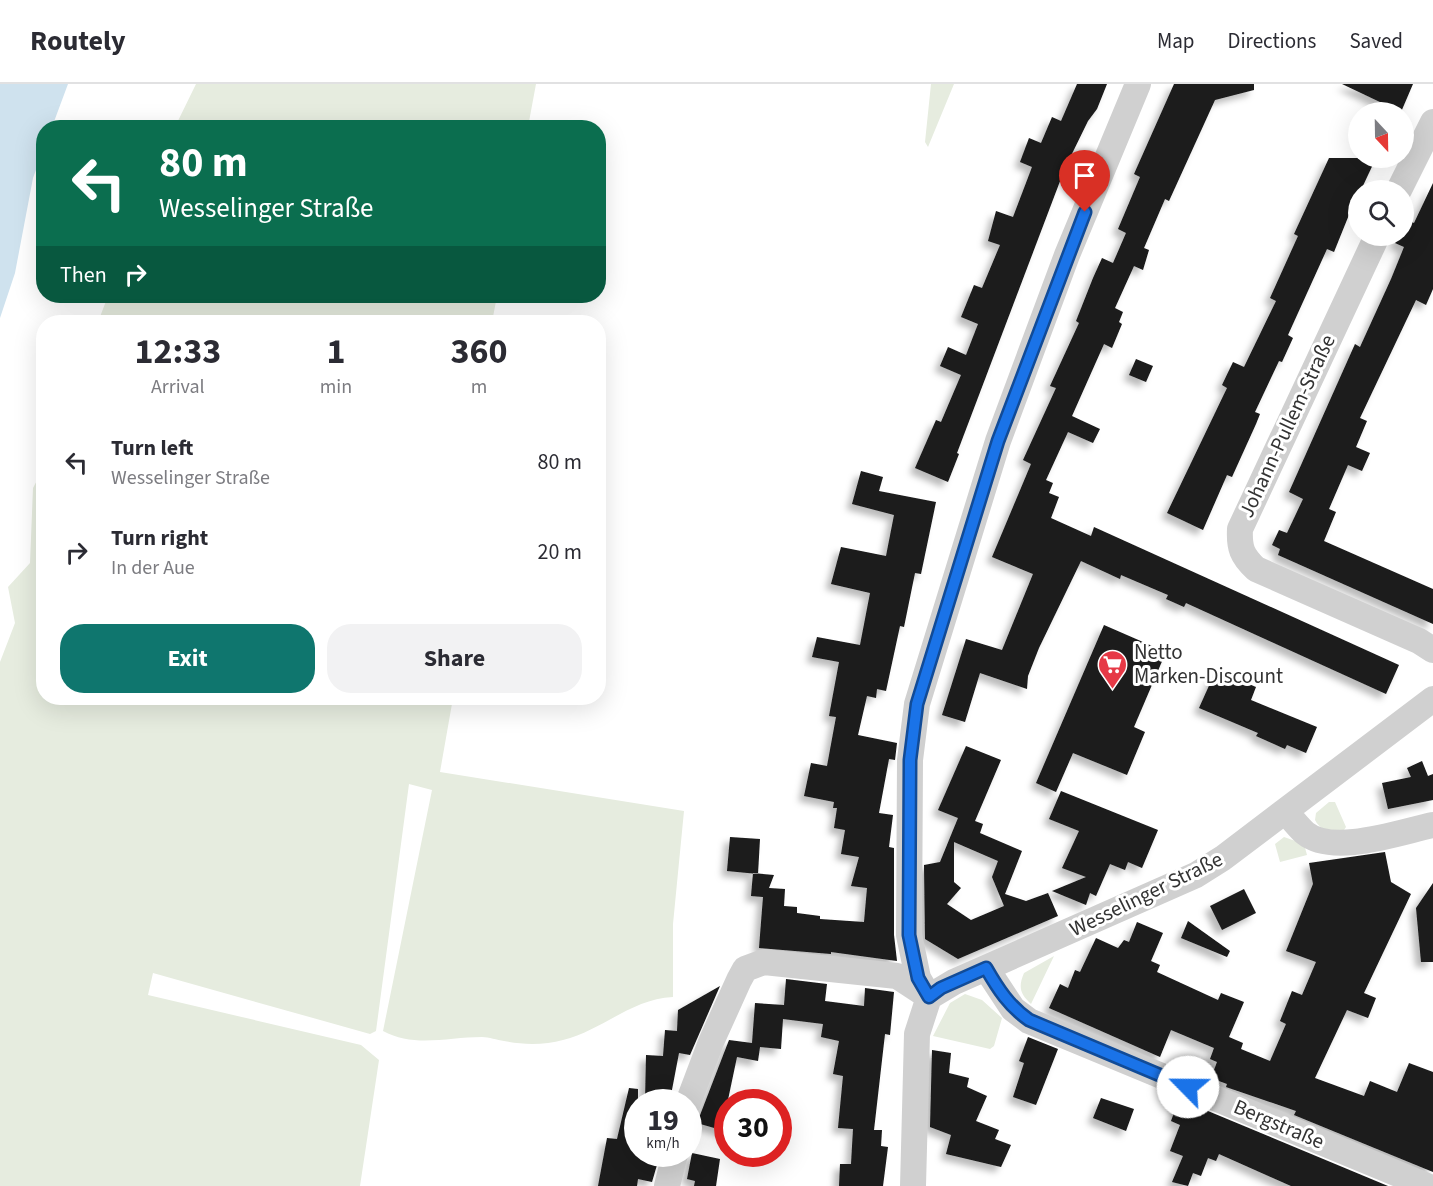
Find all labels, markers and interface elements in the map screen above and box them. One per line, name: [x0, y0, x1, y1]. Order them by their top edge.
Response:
text: Routely: [30, 21, 126, 61]
text: Map: [1157, 26, 1195, 56]
text: Directions: [1228, 26, 1316, 56]
text: Saved: [1349, 26, 1403, 56]
north arrow: [1348, 102, 1414, 168]
map controls: [1348, 102, 1414, 246]
text: 80 m: [159, 133, 248, 193]
icon: left: [60, 144, 138, 222]
pin: [1059, 150, 1110, 212]
icon: arrive: [1068, 159, 1101, 192]
button: search: [1348, 180, 1414, 246]
text: Wesselinger Straße: [159, 189, 374, 228]
icon: right: [119, 258, 152, 291]
text: Then: [60, 259, 107, 291]
text: 12:33: [134, 326, 221, 377]
text: 1: [326, 326, 345, 377]
text: 360: [451, 326, 508, 377]
street label: Johann-Pullem-Straße: [1231, 330, 1343, 522]
text: Arrival: [151, 373, 205, 401]
text: min: [320, 373, 352, 401]
text: m: [471, 373, 487, 401]
text: Turn left: [111, 432, 193, 464]
icon: left: [60, 446, 93, 479]
text: 80 m: [537, 446, 582, 478]
text: Wesselinger Straße: [111, 464, 270, 492]
text: Turn right: [111, 522, 208, 554]
icon: right: [60, 536, 93, 569]
text: 20 m: [537, 536, 582, 568]
text: In der Aue: [111, 554, 195, 582]
button: Exit: [60, 624, 315, 693]
button: Share: [327, 624, 582, 693]
place label: Netto Marken-Discount: [1134, 637, 1283, 691]
supermarket icon: Netto Marken-Discount: [1097, 648, 1129, 690]
street label: Wesselinger Straße: [1064, 844, 1228, 944]
position arrow: [1156, 1055, 1220, 1119]
speed limit sign: 30: [714, 1089, 792, 1167]
street label: Bergstraße: [1229, 1091, 1329, 1157]
text: 19: [647, 1099, 679, 1142]
text: km/h: [646, 1133, 680, 1154]

